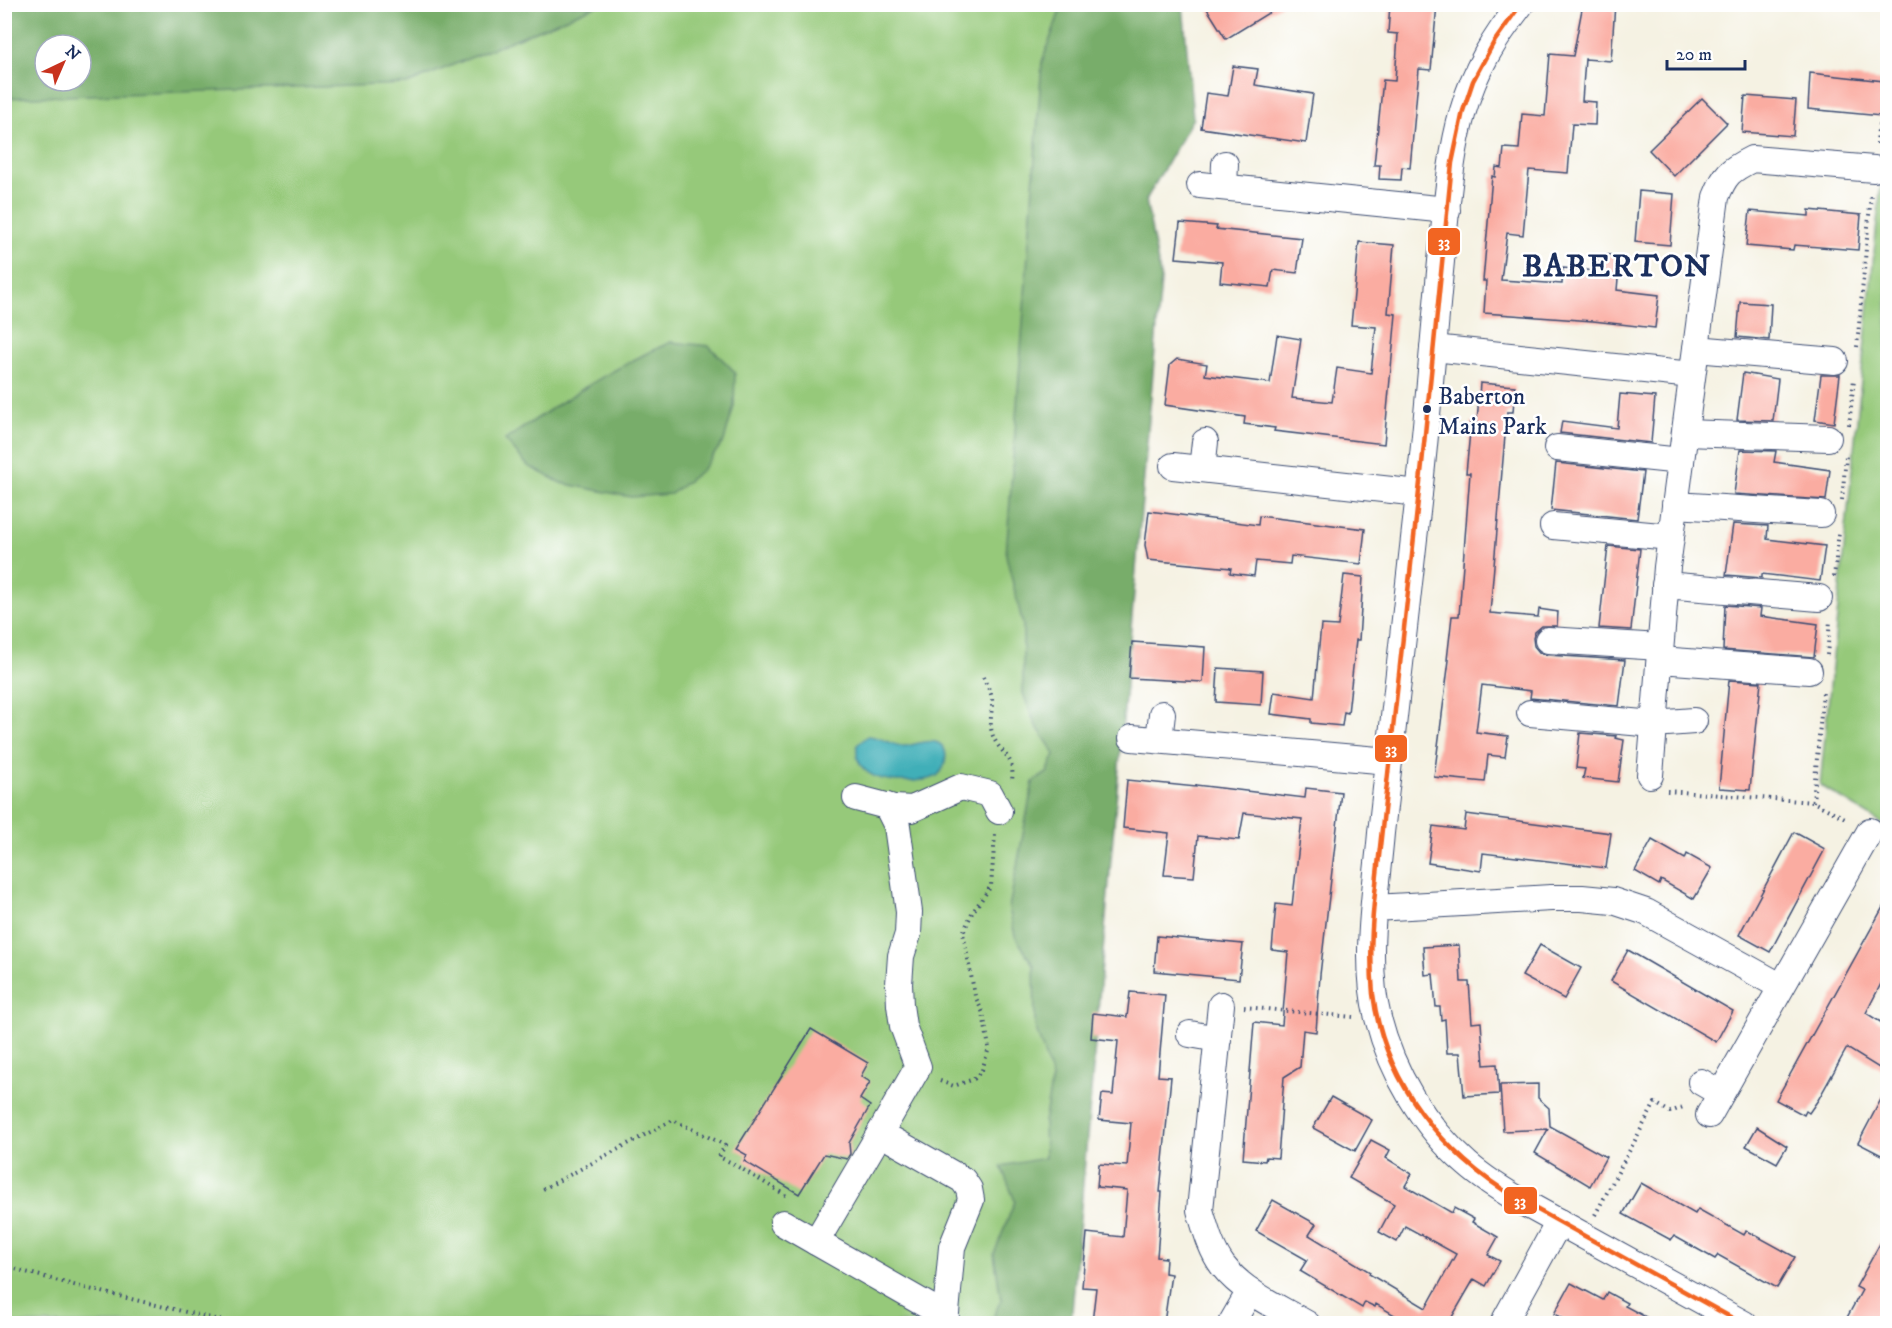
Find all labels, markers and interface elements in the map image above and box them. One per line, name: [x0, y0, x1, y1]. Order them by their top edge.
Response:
north arrow: [33, 33, 93, 93]
scale bar: [1667, 33, 1745, 71]
text: N: [61, 41, 84, 65]
text: 20 m: [1676, 44, 1712, 66]
line badge: 33: [1427, 227, 1461, 256]
text: 33: [1438, 232, 1450, 252]
district label: BABERTON: [1522, 247, 1712, 287]
place label: Baberton Mains Park: [1438, 382, 1547, 442]
marker: Baberton Mains Park: [1421, 403, 1433, 415]
line badge: 33: [1374, 734, 1408, 763]
text: 33: [1385, 739, 1397, 759]
line badge: 33: [1503, 1186, 1538, 1215]
text: 33: [1514, 1191, 1526, 1211]

